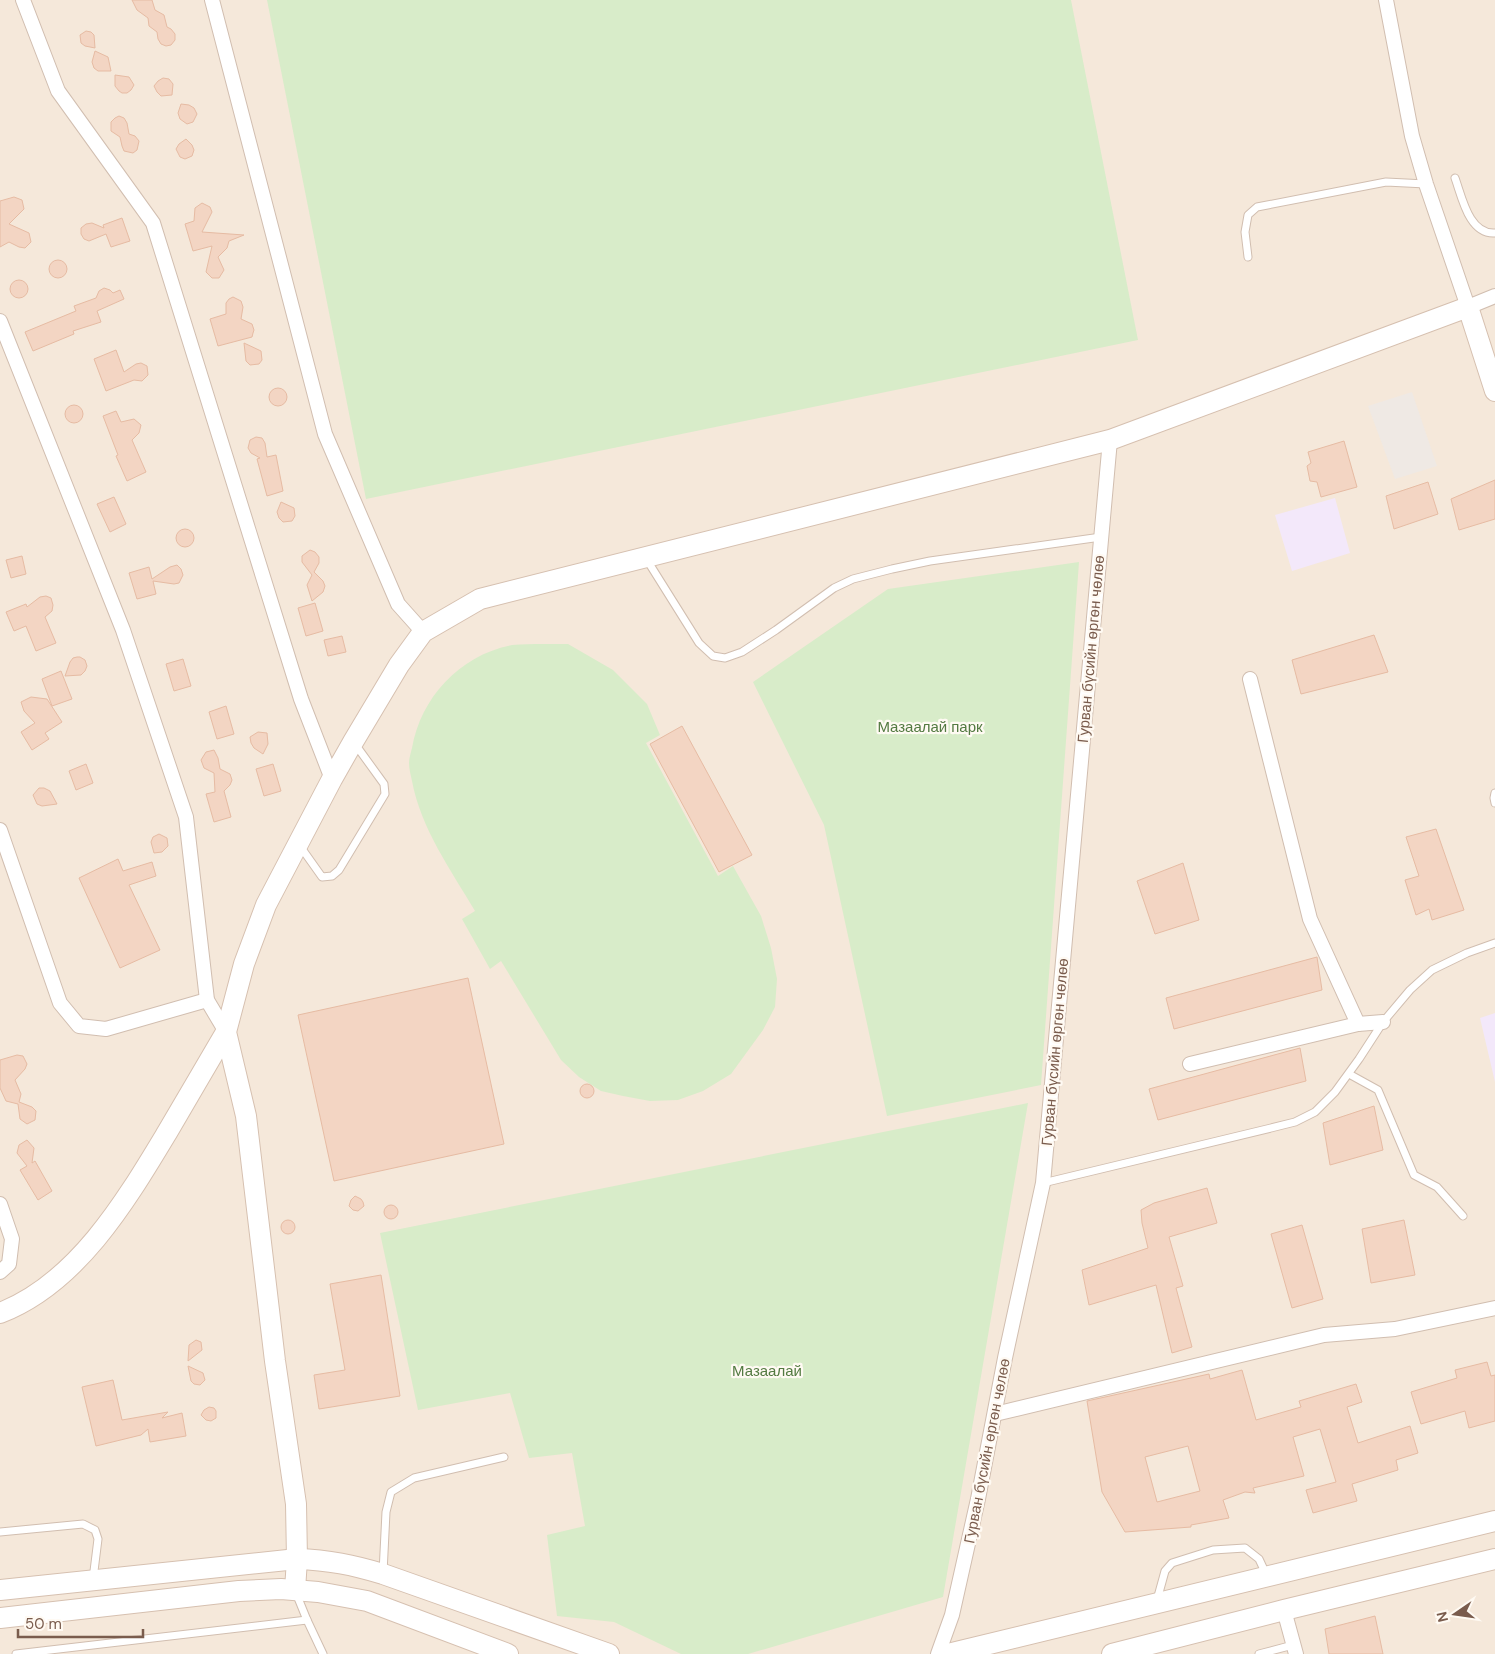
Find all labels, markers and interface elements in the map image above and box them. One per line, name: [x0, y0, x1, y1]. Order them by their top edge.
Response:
street label: Гурван бүсийн өргөн чөлөө: [1073, 554, 1109, 744]
park label: Мазаалай парк: [877, 717, 983, 737]
street label: Гурван бүсийн өргөн чөлөө: [1037, 957, 1073, 1147]
street label: Гурван бүсийн өргөн чөлөө: [959, 1357, 1015, 1545]
park label: Мазаалай: [732, 1361, 802, 1381]
north arrow: [1430, 1589, 1480, 1639]
scale bar: [18, 1606, 142, 1638]
text: N: [1432, 1610, 1452, 1624]
text: 50 m: [25, 1614, 62, 1634]

